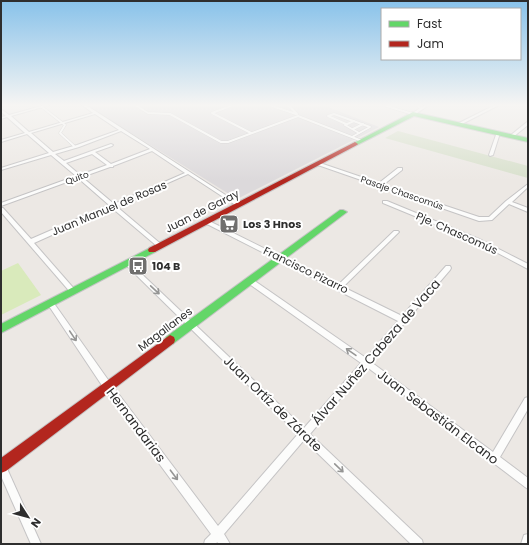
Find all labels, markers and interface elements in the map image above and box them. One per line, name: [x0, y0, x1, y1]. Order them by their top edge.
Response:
legend: [381, 8, 521, 60]
text: Fast: [417, 15, 442, 32]
text: Jam: [417, 35, 444, 52]
street label: Quito: [64, 168, 91, 188]
street label: Pasaje Chascomús: [359, 173, 445, 213]
street label: Juan Manuel de Rosas: [49, 176, 169, 240]
street label: Juan de Garay: [162, 185, 243, 237]
street label: Pje. Chascomús: [414, 208, 501, 258]
supermarket icon: Los 3 Hnos: [218, 213, 240, 235]
place label: Los 3 Hnos: [243, 216, 301, 232]
street label: Francisco Pizarro: [261, 242, 351, 298]
bus stop icon: 104 B: [127, 255, 149, 277]
place label: 104 B: [152, 258, 180, 274]
street label: Álvar Nuñez Cabeza de Vaca: [307, 275, 445, 429]
one-way arrow: [150, 285, 160, 295]
street label: Magallanes: [135, 303, 196, 355]
one-way arrow: [69, 330, 77, 341]
one-way arrow: [346, 348, 357, 356]
street label: Juan Ortíz de Zárate: [219, 352, 327, 456]
street label: Juan Sebastián Elcano: [373, 365, 503, 469]
street label: Hernandarias: [102, 384, 170, 466]
one-way arrow: [334, 463, 344, 473]
one-way arrow: [169, 470, 178, 481]
north arrow: [8, 497, 48, 537]
text: N: [27, 515, 45, 531]

